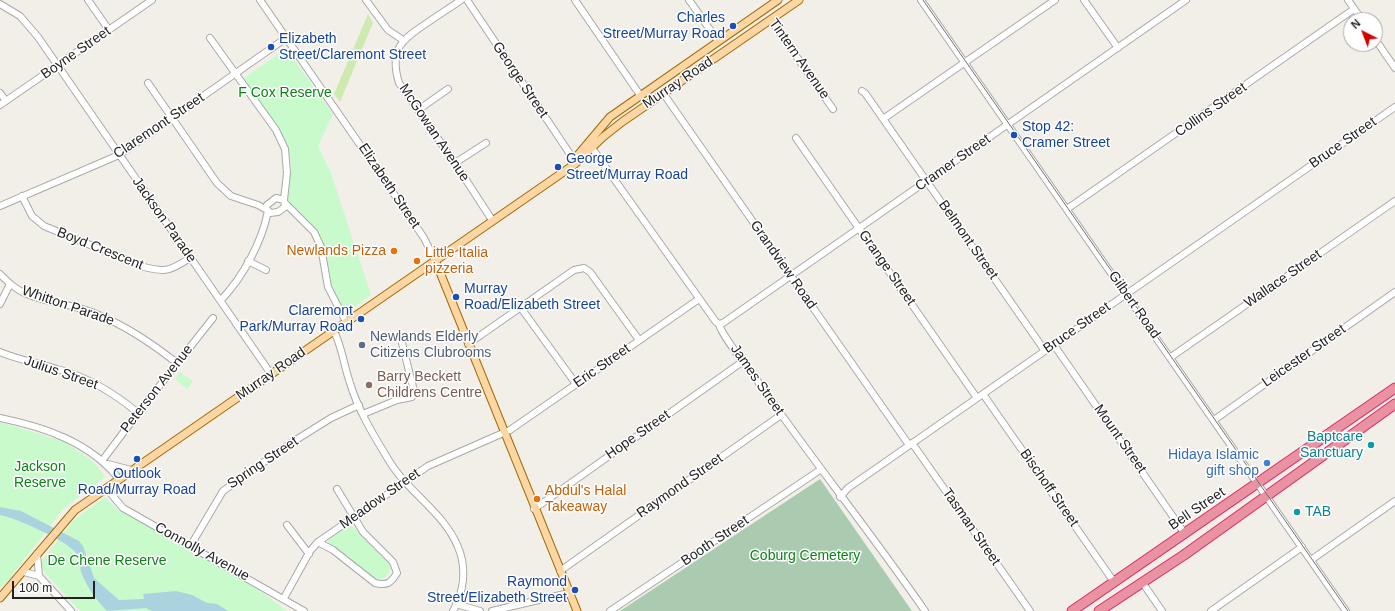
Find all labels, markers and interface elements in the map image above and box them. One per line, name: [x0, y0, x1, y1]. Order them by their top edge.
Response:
place label: Charles Street/Murray Road: [603, 10, 725, 42]
north arrow: [1343, 12, 1383, 52]
street label: Tintern Avenue: [765, 16, 833, 102]
text: N: [1349, 17, 1363, 31]
marker: Charles Street/Murray Road: [728, 21, 738, 31]
street label: Boyne Street: [38, 23, 114, 83]
place label: Elizabeth Street/Claremont Street: [279, 31, 426, 64]
street label: George Street: [488, 39, 552, 121]
marker: Elizabeth Street/Claremont Street: [266, 42, 276, 52]
street label: Murray Road: [640, 53, 716, 113]
street label: Collins Street: [1172, 79, 1250, 141]
street label: McGowan Avenue: [395, 81, 473, 185]
park label: F Cox Reserve: [238, 85, 332, 101]
street label: Claremont Street: [110, 89, 208, 163]
street label: Bruce Street: [1306, 114, 1380, 172]
place label: Stop 42: Cramer Street: [1022, 119, 1110, 152]
marker: Stop 42: Cramer Street: [1009, 130, 1019, 140]
street label: Cramer Street: [912, 131, 994, 195]
street label: Elizabeth Street: [354, 140, 424, 232]
place label: George Street/Murray Road: [566, 151, 688, 184]
marker: George Street/Murray Road: [553, 162, 563, 172]
street label: Jackson Parade: [128, 174, 200, 266]
street label: Belmont Street: [935, 197, 1001, 283]
street label: Grandview Road: [746, 217, 820, 313]
street label: Boyd Crescent: [54, 224, 146, 274]
street label: Grange Street: [855, 227, 919, 309]
place label: Newlands Pizza: [286, 243, 386, 259]
place label: Little Italia pizzeria: [425, 245, 488, 278]
marker: Newlands Pizza: [389, 246, 399, 256]
street label: Wallace Street: [1241, 246, 1325, 312]
marker: Little Italia pizzeria: [412, 256, 422, 266]
street label: Gilbert Road: [1105, 268, 1163, 342]
place label: Murray Road/Elizabeth Street: [464, 281, 600, 314]
street label: Whitton Parade: [20, 282, 116, 330]
marker: Murray Road/Elizabeth Street: [451, 292, 461, 302]
street label: Bruce Street: [1040, 299, 1114, 357]
place label: Claremont Park/Murray Road: [239, 303, 353, 336]
marker: Claremont Park/Murray Road: [356, 314, 366, 324]
street label: Leicester Street: [1259, 321, 1349, 391]
place label: Newlands Elderly Citizens Clubrooms: [370, 329, 491, 362]
marker: Newlands Elderly Citizens Clubrooms: [357, 340, 367, 350]
street label: Eric Street: [570, 340, 634, 392]
street label: James Street: [726, 341, 788, 419]
street label: Peterson Avenue: [117, 342, 197, 436]
street label: Murray Road: [233, 344, 309, 404]
street label: Julius Street: [22, 353, 100, 393]
place label: Barry Beckett Childrens Centre: [377, 369, 482, 402]
marker: Barry Beckett Childrens Centre: [364, 380, 374, 390]
street label: Mount Street: [1090, 401, 1150, 477]
street label: Hope Street: [603, 407, 673, 463]
place label: Baptcare Sanctuary: [1300, 429, 1363, 462]
street label: Spring Street: [224, 433, 302, 493]
marker: Baptcare Sanctuary: [1366, 440, 1376, 450]
street label: Bischoff Street: [1016, 446, 1082, 530]
place label: Hidaya Islamic gift shop: [1168, 447, 1259, 480]
street label: Raymond Street: [634, 450, 726, 522]
marker: Outlook Road/Murray Road: [132, 454, 142, 464]
marker: Hidaya Islamic gift shop: [1262, 458, 1272, 468]
park label: Jackson Reserve: [14, 459, 66, 492]
street label: Meadow Street: [337, 465, 423, 533]
place label: Outlook Road/Murray Road: [78, 466, 196, 498]
place label: Abdul's Halal Takeaway: [545, 483, 626, 516]
street label: Bell Street: [1166, 484, 1228, 534]
street label: Tasman Street: [938, 485, 1004, 569]
marker: Abdul's Halal Takeaway: [532, 494, 542, 504]
place label: TAB: [1305, 504, 1331, 520]
marker: TAB: [1292, 507, 1302, 517]
street label: Booth Street: [678, 512, 752, 570]
street label: Connolly Avenue: [152, 519, 252, 585]
park label: Coburg Cemetery: [750, 548, 860, 564]
park label: De Chene Reserve: [47, 553, 167, 569]
scale bar: [14, 573, 97, 599]
place label: Raymond Street/Elizabeth Street: [427, 574, 567, 606]
text: 100 m: [19, 581, 52, 595]
marker: Raymond Street/Elizabeth Street: [570, 585, 580, 595]

